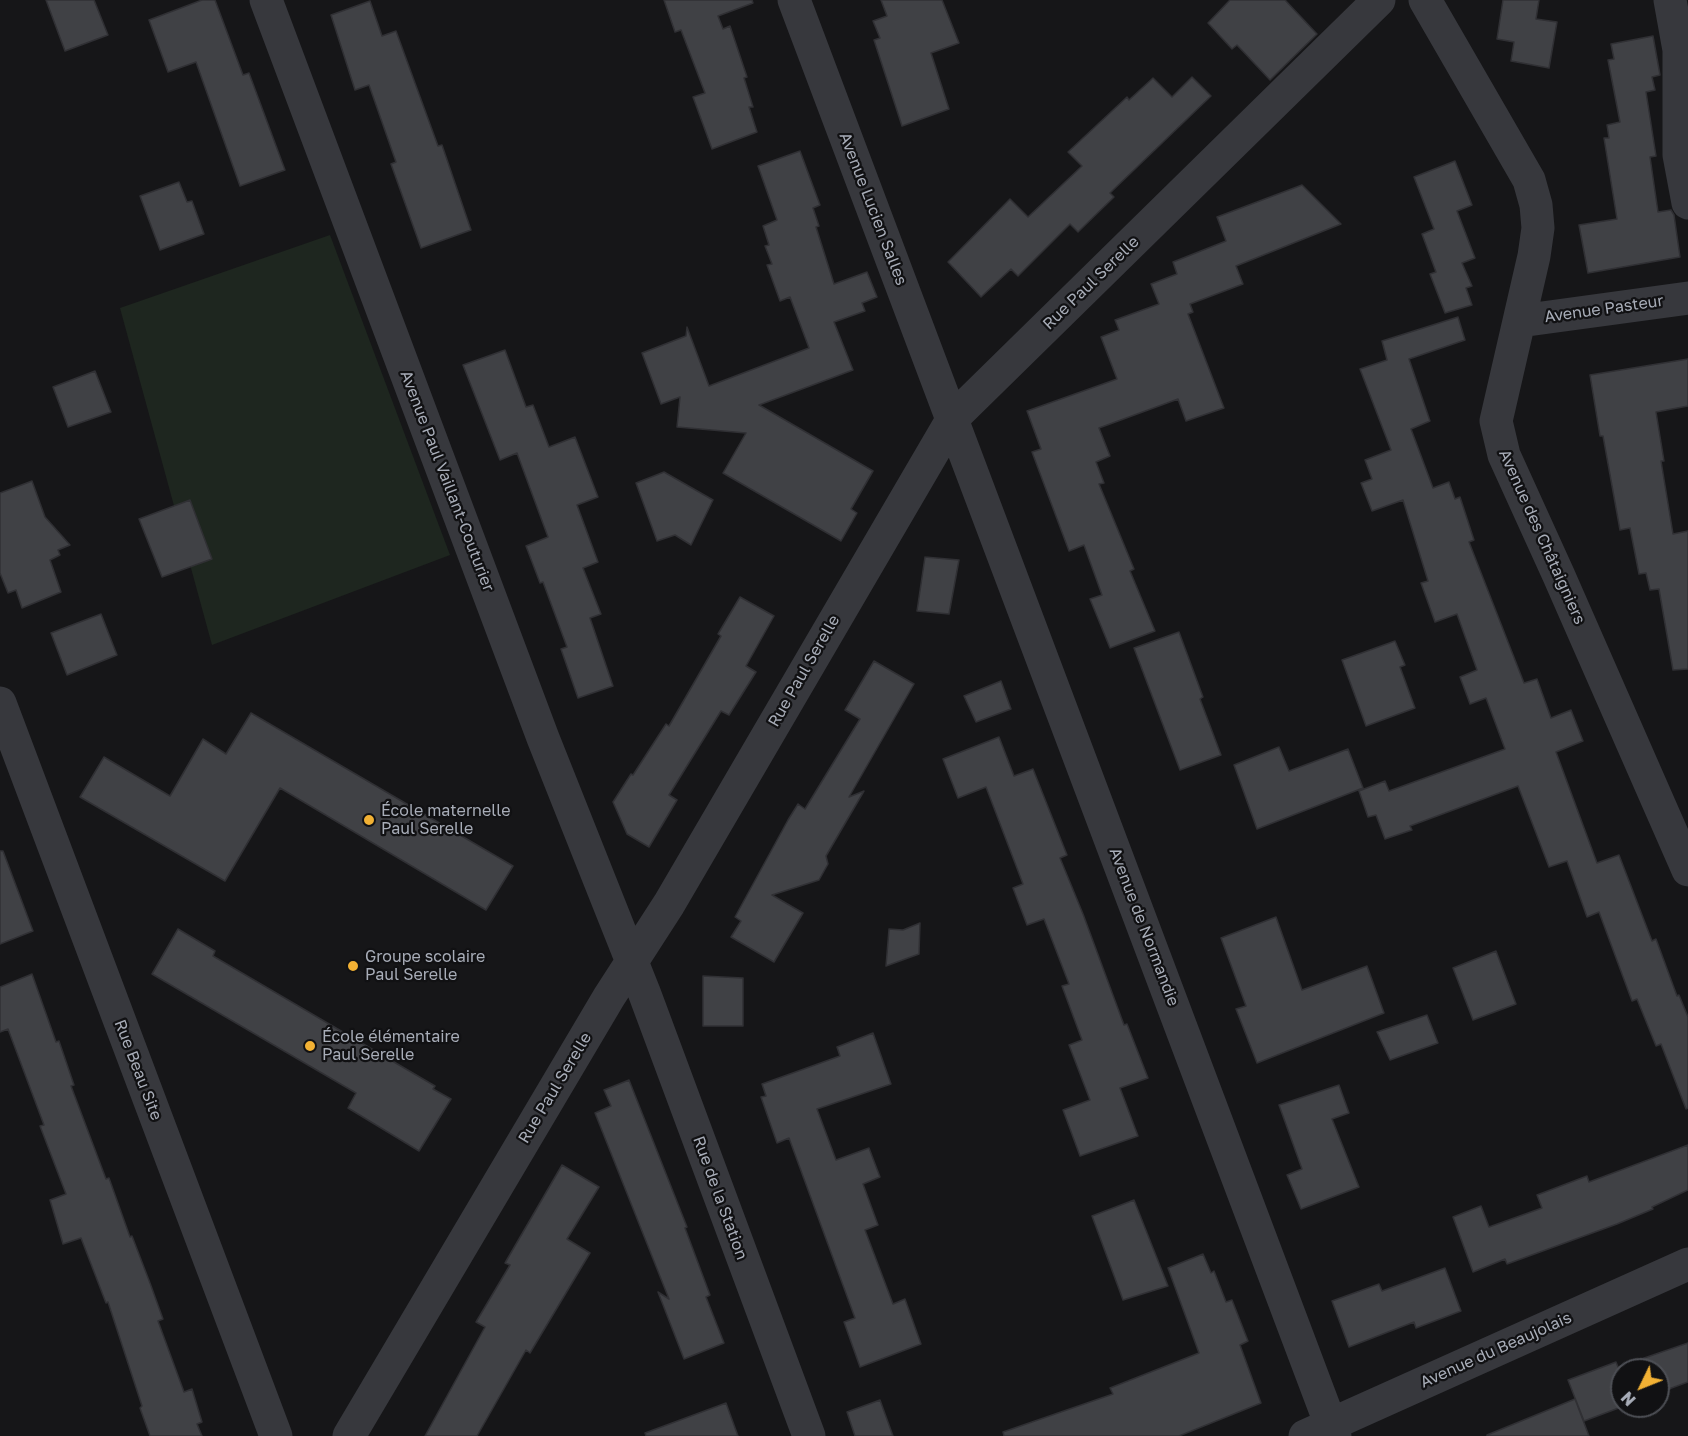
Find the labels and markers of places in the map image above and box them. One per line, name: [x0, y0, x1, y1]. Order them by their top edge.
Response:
place label: École maternelle Paul Serelle: [381, 801, 511, 839]
marker: École maternelle Paul Serelle: [362, 813, 376, 827]
place label: Groupe scolaire Paul Serelle: [365, 947, 485, 985]
marker: Groupe scolaire Paul Serelle: [346, 959, 360, 973]
place label: École élémentaire Paul Serelle: [322, 1027, 460, 1065]
marker: École élémentaire Paul Serelle: [303, 1039, 317, 1053]

